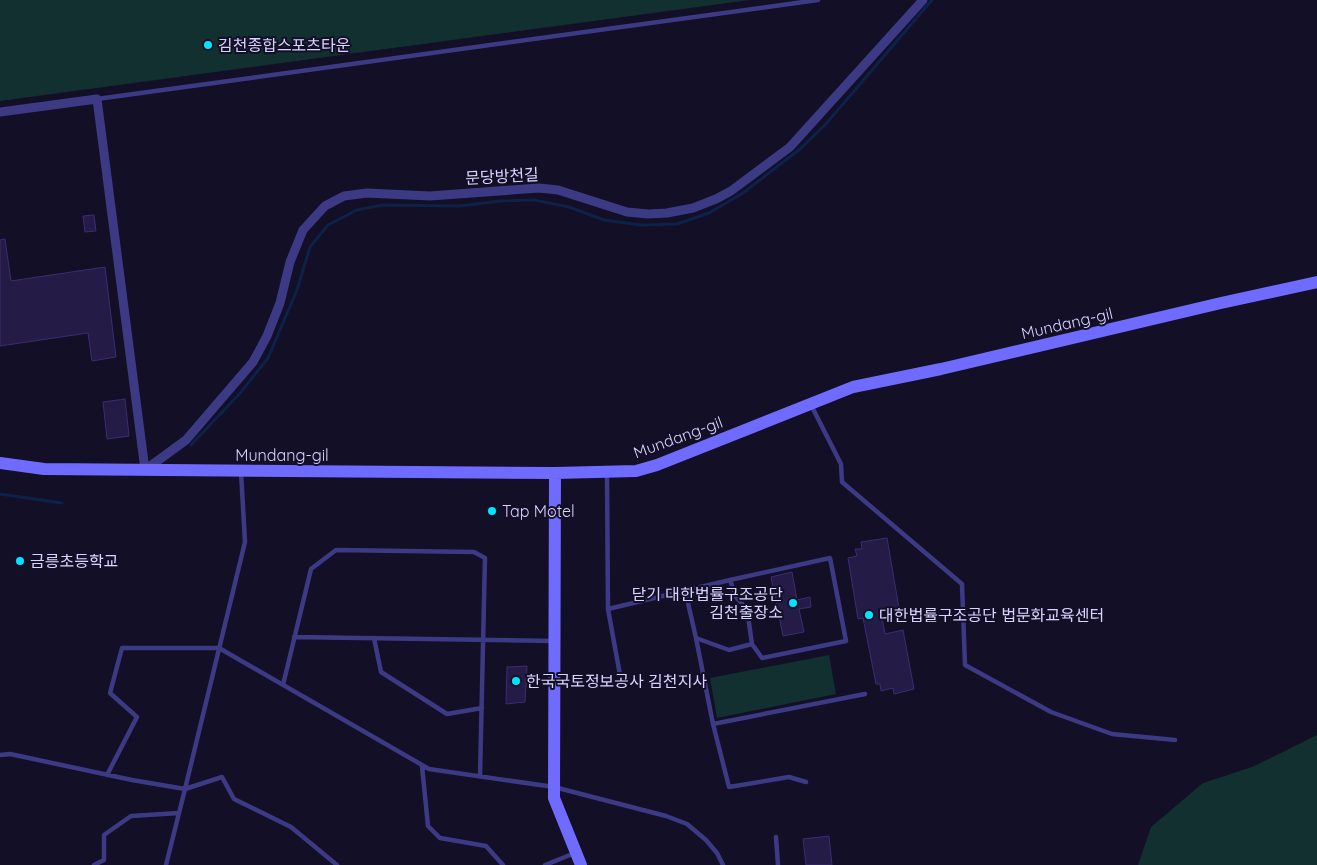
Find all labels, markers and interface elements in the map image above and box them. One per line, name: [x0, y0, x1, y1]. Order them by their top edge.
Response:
place label: 김천종합스포츠타운: [218, 35, 350, 55]
marker: 김천종합스포츠타운: [202, 39, 214, 51]
street label: 문당방천길: [465, 164, 539, 188]
street label: Mundang-gil: [1019, 303, 1115, 343]
street label: Mundang-gil: [631, 412, 725, 462]
street label: Mundang-gil: [235, 445, 329, 465]
place label: Tap Motel: [502, 501, 575, 521]
marker: Tap Motel: [486, 505, 498, 517]
place label: 금릉초등학교: [30, 551, 118, 571]
marker: 금릉초등학교: [14, 555, 26, 567]
place label: 닫기 대한법률구조공단 김천출장소: [631, 584, 783, 622]
marker: 닫기 대한법률구조공단 김천출장소: [787, 597, 799, 609]
place label: 대한법률구조공단 법문화교육센터: [879, 605, 1104, 625]
marker: 대한법률구조공단 법문화교육센터: [863, 609, 875, 621]
place label: 한국국토정보공사 김천지사: [526, 671, 707, 691]
marker: 한국국토정보공사 김천지사: [510, 675, 522, 687]

